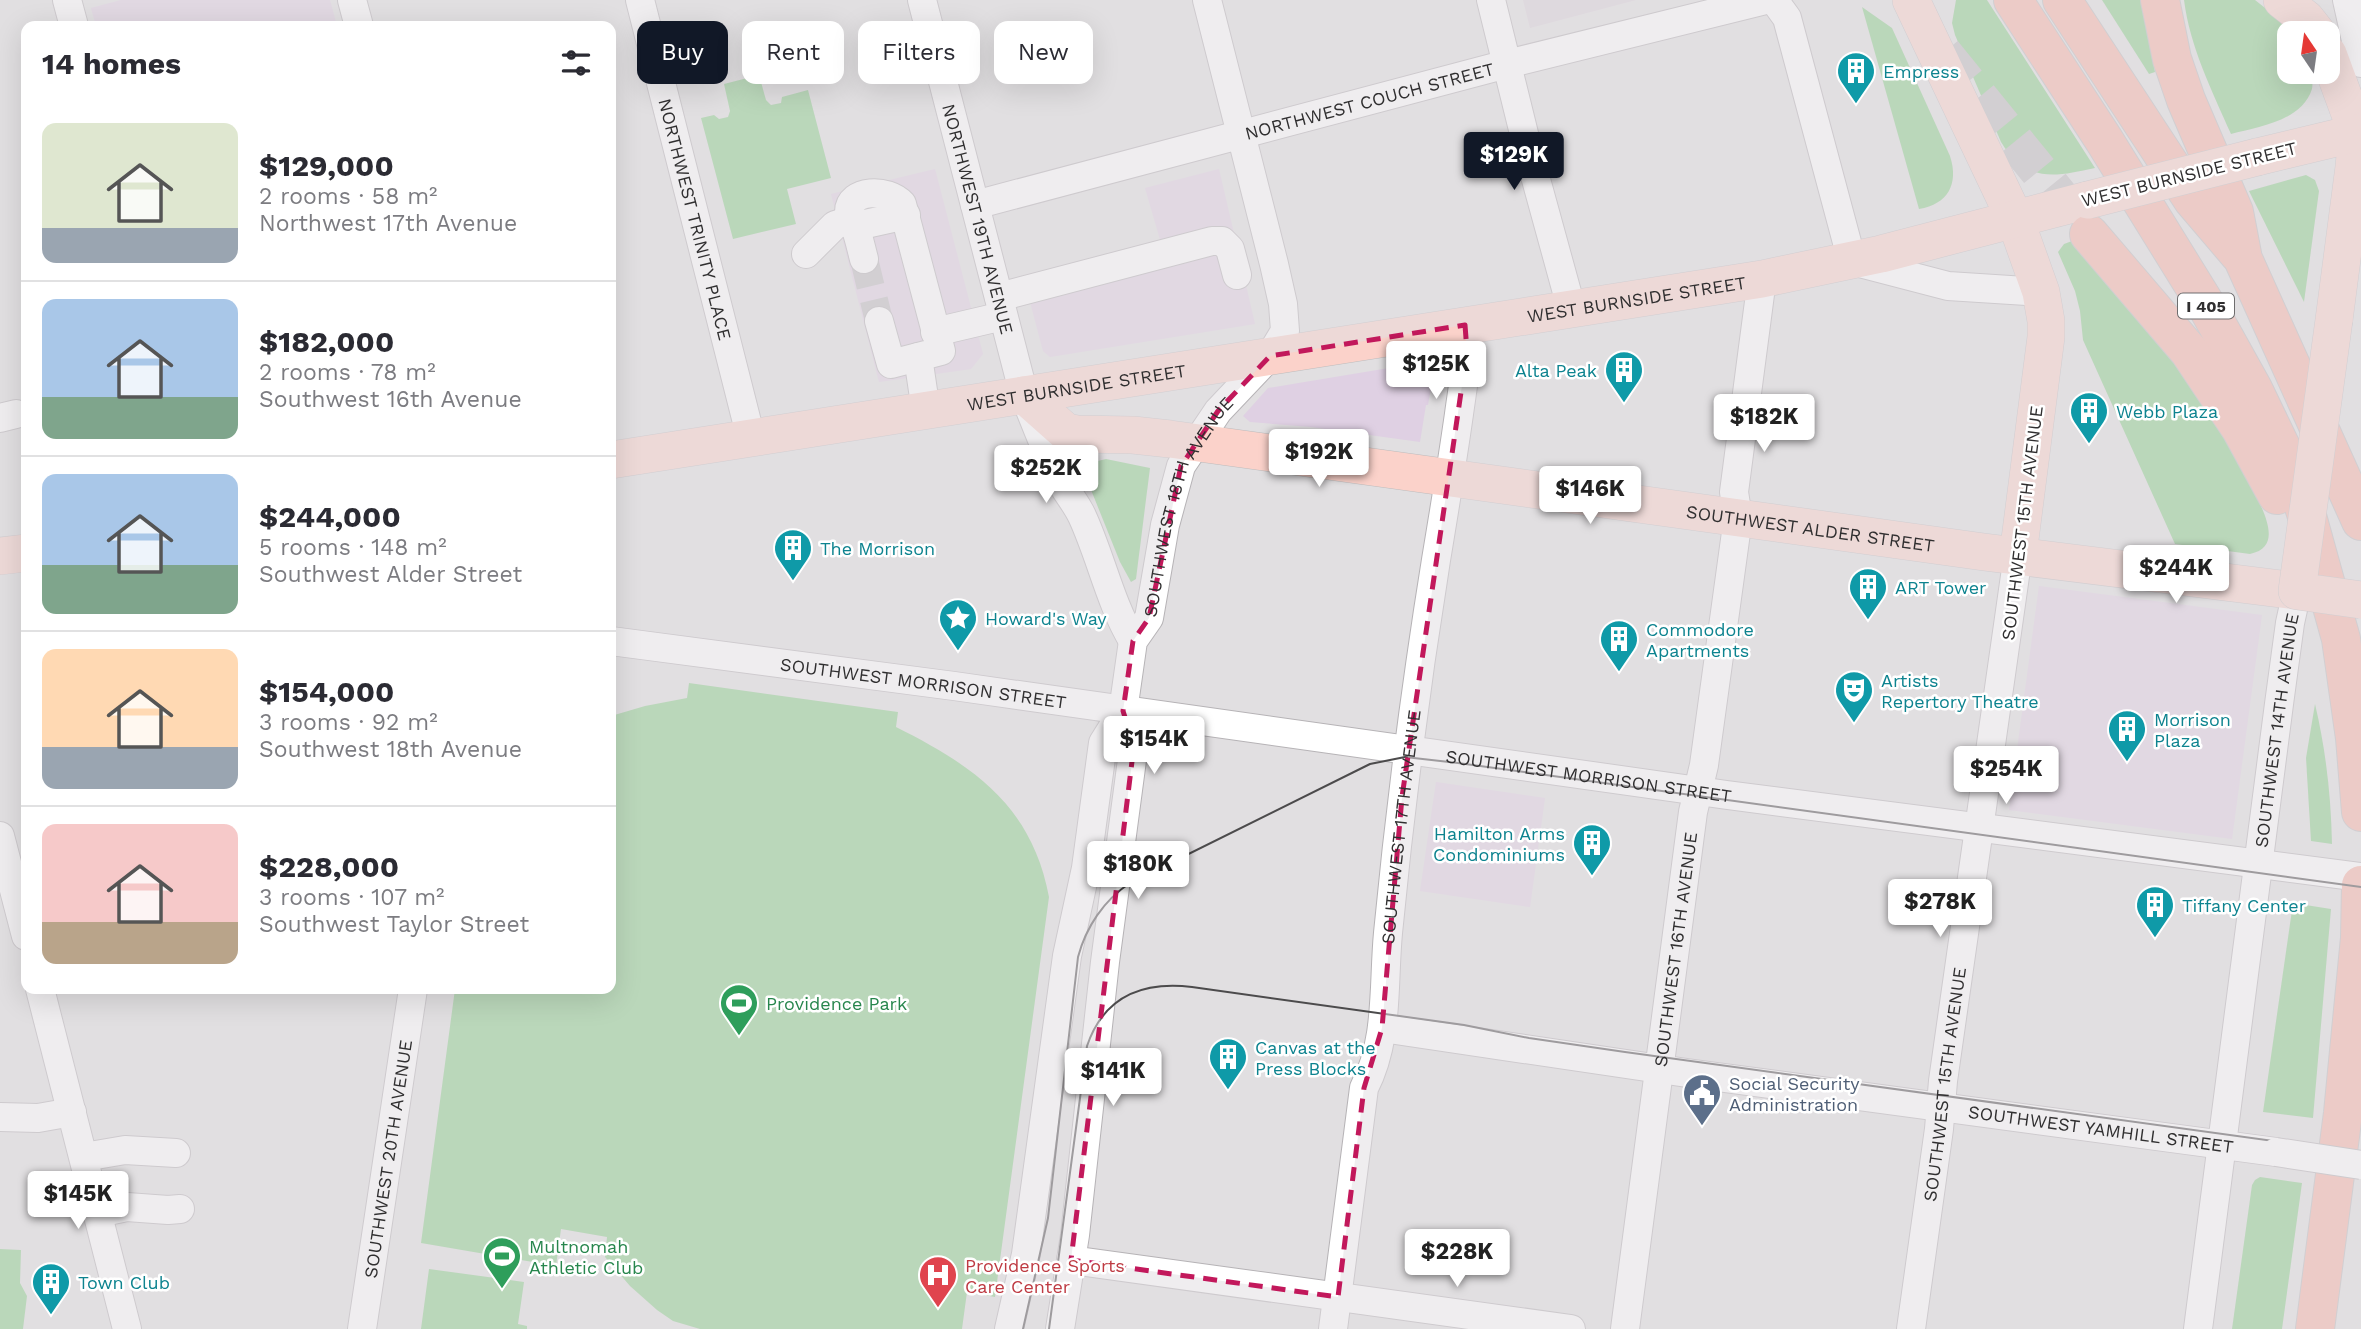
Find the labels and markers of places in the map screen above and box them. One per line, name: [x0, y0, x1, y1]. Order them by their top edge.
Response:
building icon: Empress: [1835, 50, 1877, 105]
place label: Empress: [1883, 61, 1959, 82]
pin: $129K: [1465, 132, 1563, 192]
pin: $125K: [1387, 342, 1485, 401]
building icon: Alta Peak: [1603, 349, 1645, 404]
place label: Alta Peak: [1515, 360, 1597, 381]
building icon: Webb Plaza: [2068, 390, 2110, 445]
pin: $182K: [1715, 394, 1813, 454]
place label: Webb Plaza: [2116, 401, 2218, 422]
pin: $192K: [1270, 430, 1368, 489]
pin: $252K: [997, 446, 1095, 505]
pin: $146K: [1541, 466, 1639, 526]
building icon: The Morrison: [772, 527, 814, 582]
place label: The Morrison: [820, 538, 935, 559]
pin: $244K: [2127, 546, 2225, 605]
building icon: ART Tower: [1847, 566, 1889, 621]
place label: ART Tower: [1895, 577, 1986, 598]
place icon: Howard's Way: [937, 597, 979, 652]
place label: Howard's Way: [985, 608, 1107, 629]
building icon: Commodore Apartments: [1598, 618, 1640, 673]
place label: Commodore Apartments: [1646, 619, 1754, 661]
theatre icon: Artists Repertory Theatre: [1833, 669, 1875, 724]
place label: Artists Repertory Theatre: [1881, 670, 2039, 712]
building icon: Morrison Plaza: [2106, 708, 2148, 763]
place label: Morrison Plaza: [2154, 709, 2231, 751]
pin: $154K: [1105, 716, 1203, 776]
pin: $254K: [1957, 746, 2055, 806]
building icon: Hamilton Arms Condominiums: [1571, 822, 1613, 877]
place label: Hamilton Arms Condominiums: [1433, 823, 1565, 865]
pin: $180K: [1089, 842, 1187, 901]
pin: $278K: [1891, 880, 1989, 939]
building icon: Tiffany Center: [2134, 884, 2176, 939]
place label: Tiffany Center: [2182, 895, 2306, 916]
sports icon: Providence Park: [718, 982, 760, 1037]
place label: Providence Park: [766, 993, 907, 1014]
building icon: Canvas at the Press Blocks: [1207, 1036, 1249, 1091]
place label: Canvas at the Press Blocks: [1255, 1037, 1376, 1079]
pin: $141K: [1064, 1048, 1162, 1108]
public building icon: Social Security Administration: [1681, 1072, 1723, 1127]
place label: Social Security Administration: [1729, 1073, 1860, 1115]
pin: $145K: [29, 1172, 127, 1231]
pin: $228K: [1408, 1230, 1506, 1289]
sports icon: Multnomah Athletic Club: [481, 1235, 523, 1290]
place label: Multnomah Athletic Club: [529, 1236, 643, 1278]
hospital icon: Providence Sports Care Center: [917, 1254, 959, 1309]
place label: Providence Sports Care Center: [965, 1255, 1125, 1297]
building icon: Town Club: [30, 1261, 72, 1316]
place label: Town Club: [78, 1272, 170, 1293]

